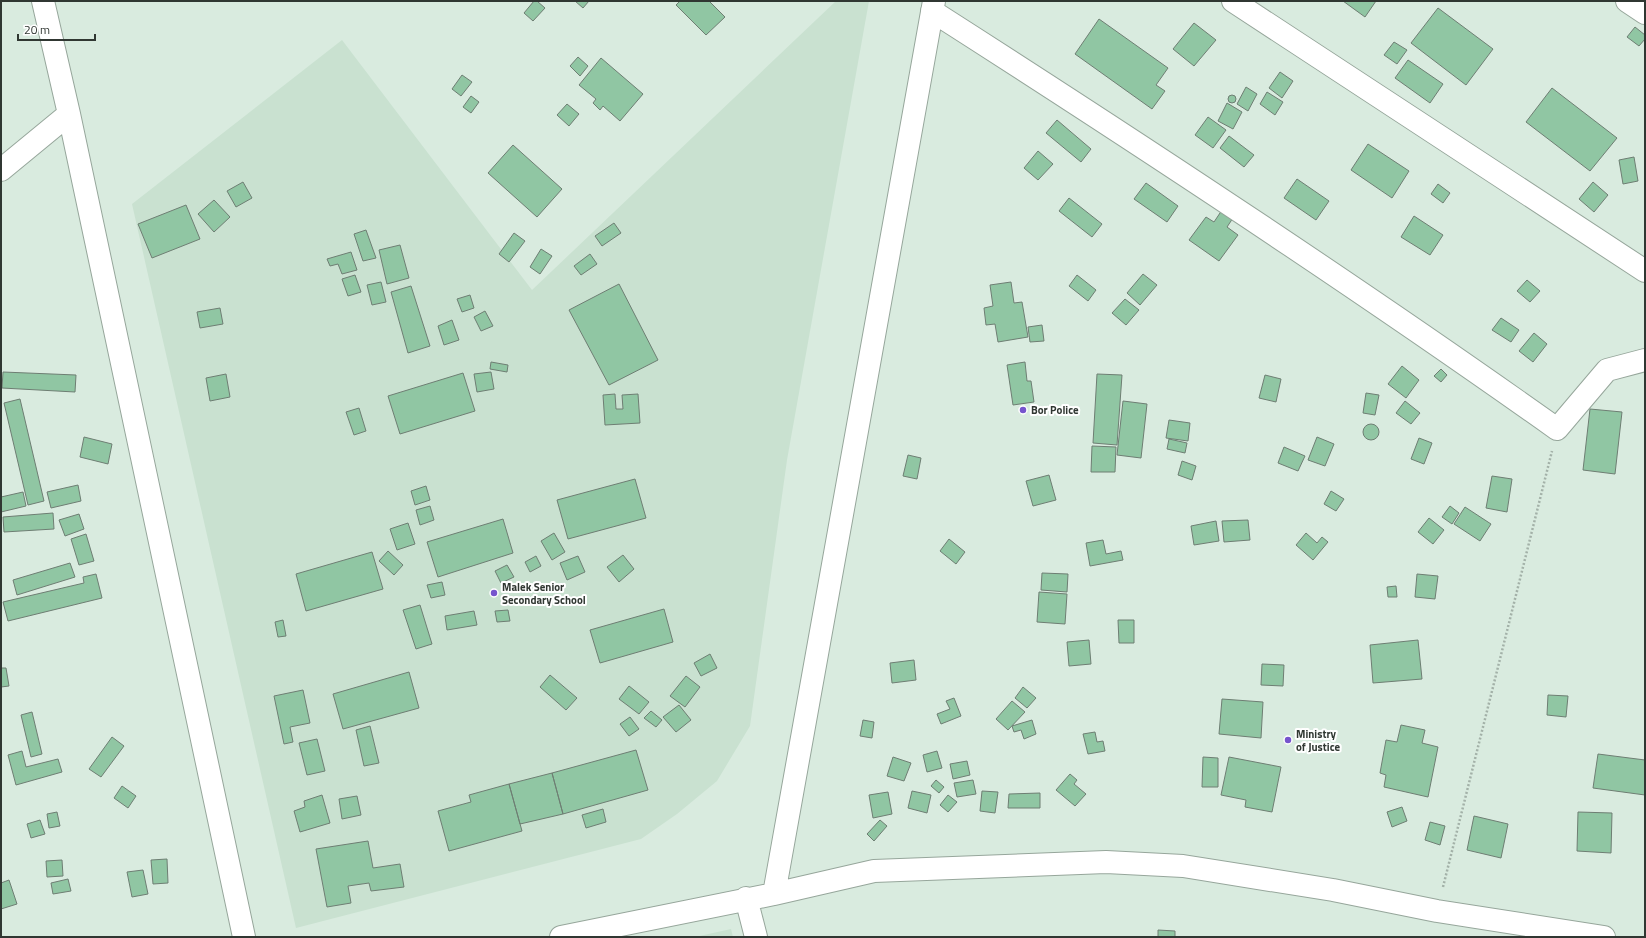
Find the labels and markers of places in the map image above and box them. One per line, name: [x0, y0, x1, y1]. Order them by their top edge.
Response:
place label: Bor Police: [1031, 402, 1079, 418]
marker: Bor Police: [1018, 405, 1028, 415]
place label: Malek Senior Secondary School: [502, 579, 586, 608]
marker: Malek Senior Secondary School: [489, 588, 499, 598]
place label: Ministry of Justice: [1296, 726, 1340, 755]
marker: Ministry of Justice: [1283, 735, 1293, 745]

